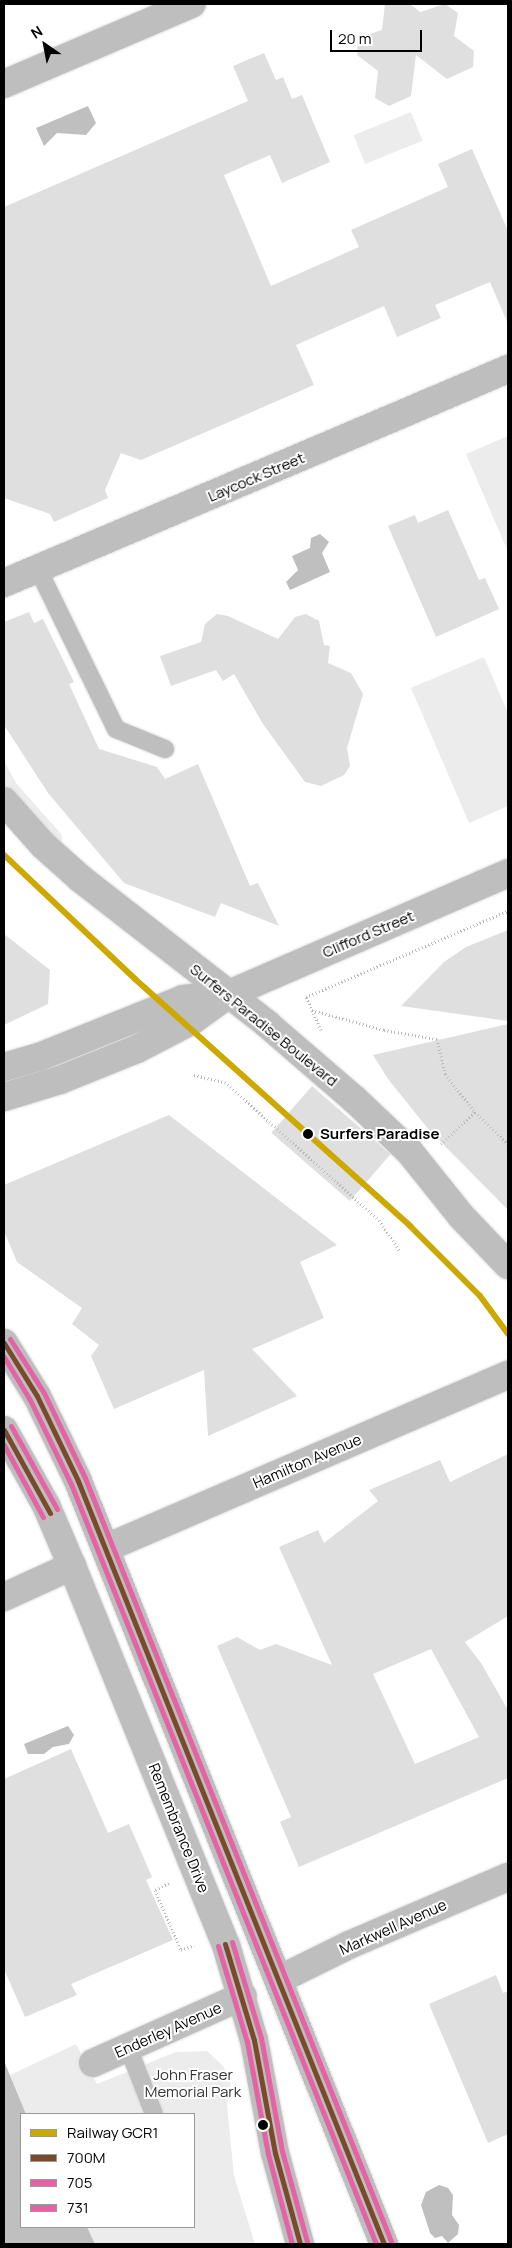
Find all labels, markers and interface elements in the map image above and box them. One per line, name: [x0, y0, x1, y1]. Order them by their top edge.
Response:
north arrow: [20, 20, 70, 70]
scale bar: [332, 20, 424, 52]
text: N: [27, 21, 46, 43]
text: 20 m: [338, 28, 371, 49]
street label: Laycock Street: [205, 449, 307, 505]
street label: Clifford Street: [320, 907, 416, 961]
street label: Surfers Paradise Boulevard: [187, 960, 341, 1090]
place label: Surfers Paradise: [320, 1125, 440, 1143]
marker: Surfers Paradise: [300, 1126, 316, 1142]
street label: Hamilton Avenue: [250, 1430, 364, 1492]
street label: Remembrance Drive: [145, 1761, 213, 1895]
street label: Markwell Avenue: [337, 1895, 449, 1959]
street label: Enderley Avenue: [112, 1998, 224, 2062]
park label: John Fraser Memorial Park: [145, 2065, 241, 2100]
legend: [20, 2113, 195, 2228]
unlabelled marker: [258, 2120, 268, 2130]
text: Railway GCR1: [67, 2122, 158, 2143]
text: 700M: [67, 2147, 105, 2168]
text: 705: [67, 2172, 92, 2193]
text: 731: [67, 2197, 89, 2218]

